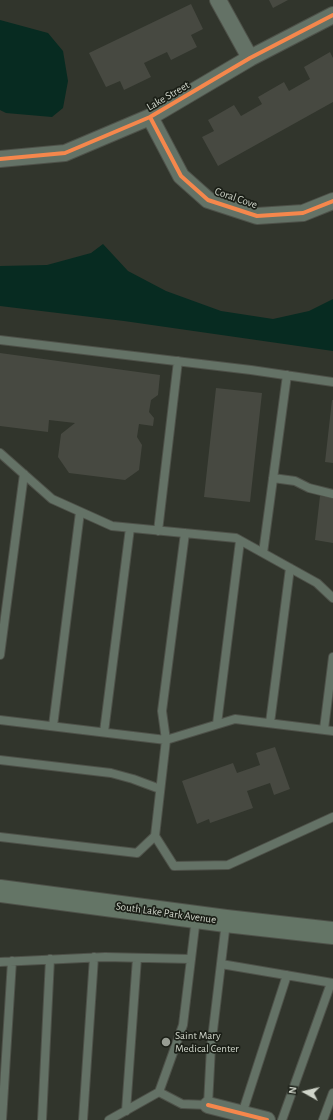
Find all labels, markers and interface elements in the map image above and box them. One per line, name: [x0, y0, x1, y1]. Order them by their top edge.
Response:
street label: Lake Street: [144, 78, 192, 114]
street label: Coral Cove: [213, 185, 259, 211]
street label: South Lake Park Avenue: [115, 899, 217, 927]
place label: Saint Mary Medical Center: [175, 1029, 239, 1055]
marker: Saint Mary Medical Center: [160, 1036, 172, 1048]
north arrow: [285, 1072, 325, 1112]
text: N: [287, 1086, 299, 1095]

